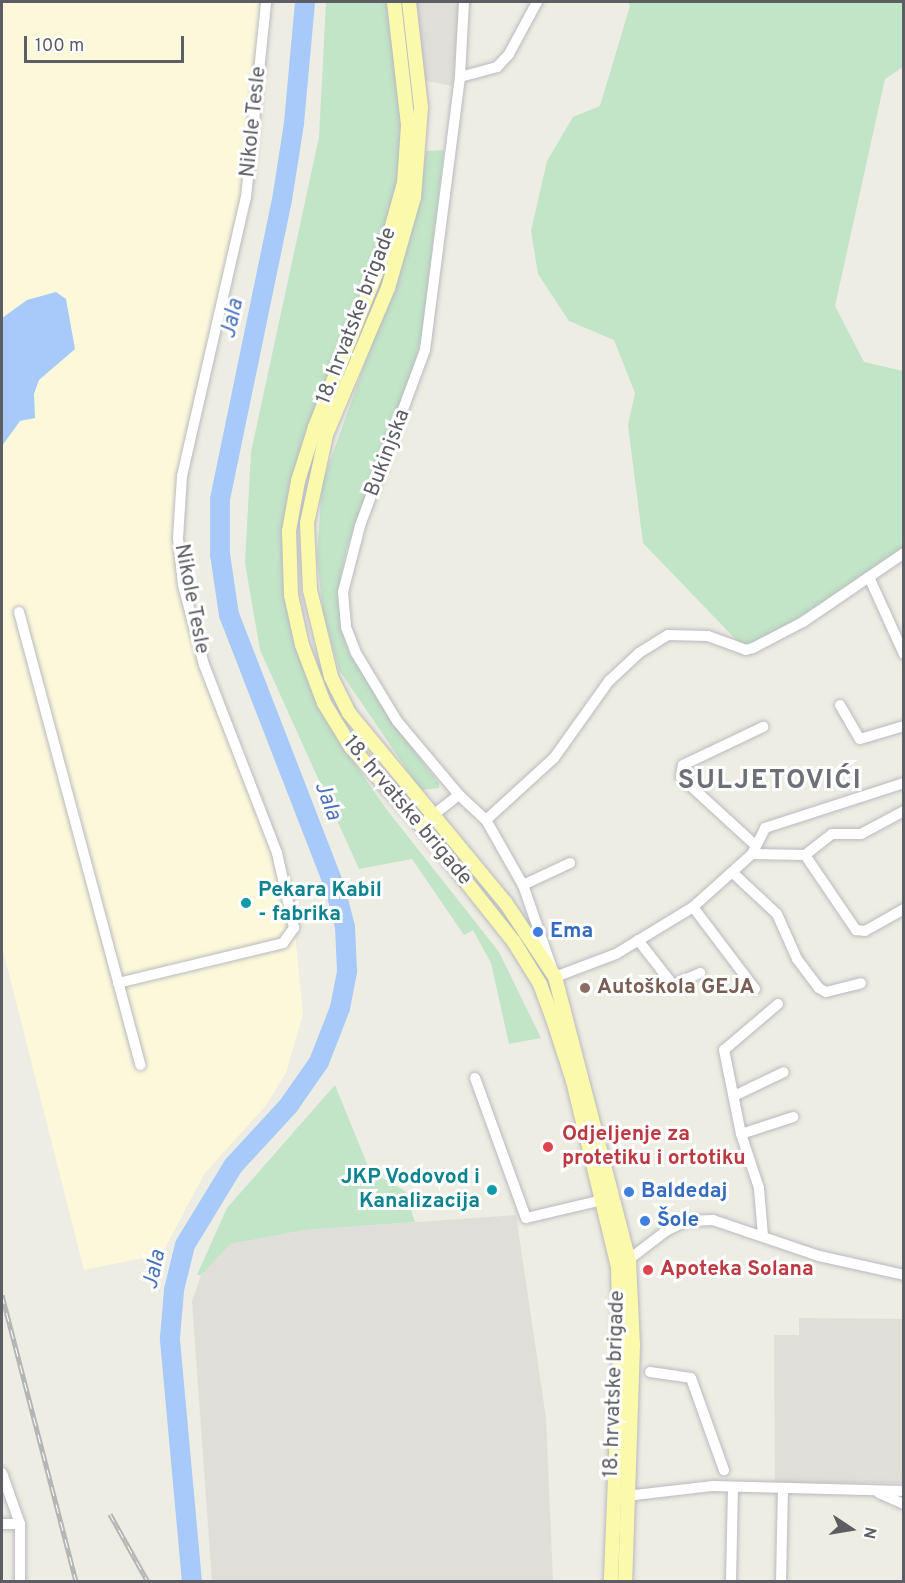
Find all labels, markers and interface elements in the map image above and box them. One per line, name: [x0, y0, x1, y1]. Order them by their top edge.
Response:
scale bar: [27, 24, 188, 62]
text: 100 m: [35, 35, 84, 58]
street label: Nikole Tesle: [236, 65, 272, 179]
street label: 18. hrvatske brigade: [312, 224, 402, 408]
water label: Jala: [216, 297, 250, 341]
street label: Bukinjska: [360, 406, 416, 500]
street label: Nikole Tesle: [168, 541, 214, 657]
street label: 18. hrvatske brigade: [337, 731, 477, 891]
district label: SULJETOVIĆI: [678, 766, 862, 798]
water label: Jala: [308, 778, 346, 824]
place label: Pekara Kabil - fabrika: [258, 878, 382, 928]
marker: Pekara Kabil - fabrika: [239, 896, 253, 910]
place label: Ema: [550, 919, 593, 945]
marker: Ema: [531, 925, 545, 939]
place label: Autoškola GEJA: [597, 975, 754, 1001]
marker: Autoškola GEJA: [578, 981, 592, 995]
place label: Odjeljenje za protetiku i ortotiku: [562, 1122, 746, 1172]
marker: Odjeljenje za protetiku i ortotiku: [539, 1138, 557, 1156]
place label: JKP Vodovod i Kanalizacija: [340, 1165, 480, 1215]
place label: Baldedaj: [641, 1179, 727, 1205]
marker: JKP Vodovod i Kanalizacija: [485, 1183, 499, 1197]
marker: Baldedaj: [622, 1185, 636, 1199]
place label: Šole: [657, 1208, 699, 1234]
marker: Šole: [638, 1214, 652, 1228]
water label: Jala: [138, 1248, 172, 1292]
place label: Apoteka Solana: [660, 1257, 814, 1283]
marker: Apoteka Solana: [641, 1263, 655, 1277]
street label: 18. hrvatske brigade: [599, 1290, 631, 1478]
north arrow: [821, 1499, 881, 1559]
text: N: [858, 1525, 880, 1540]

